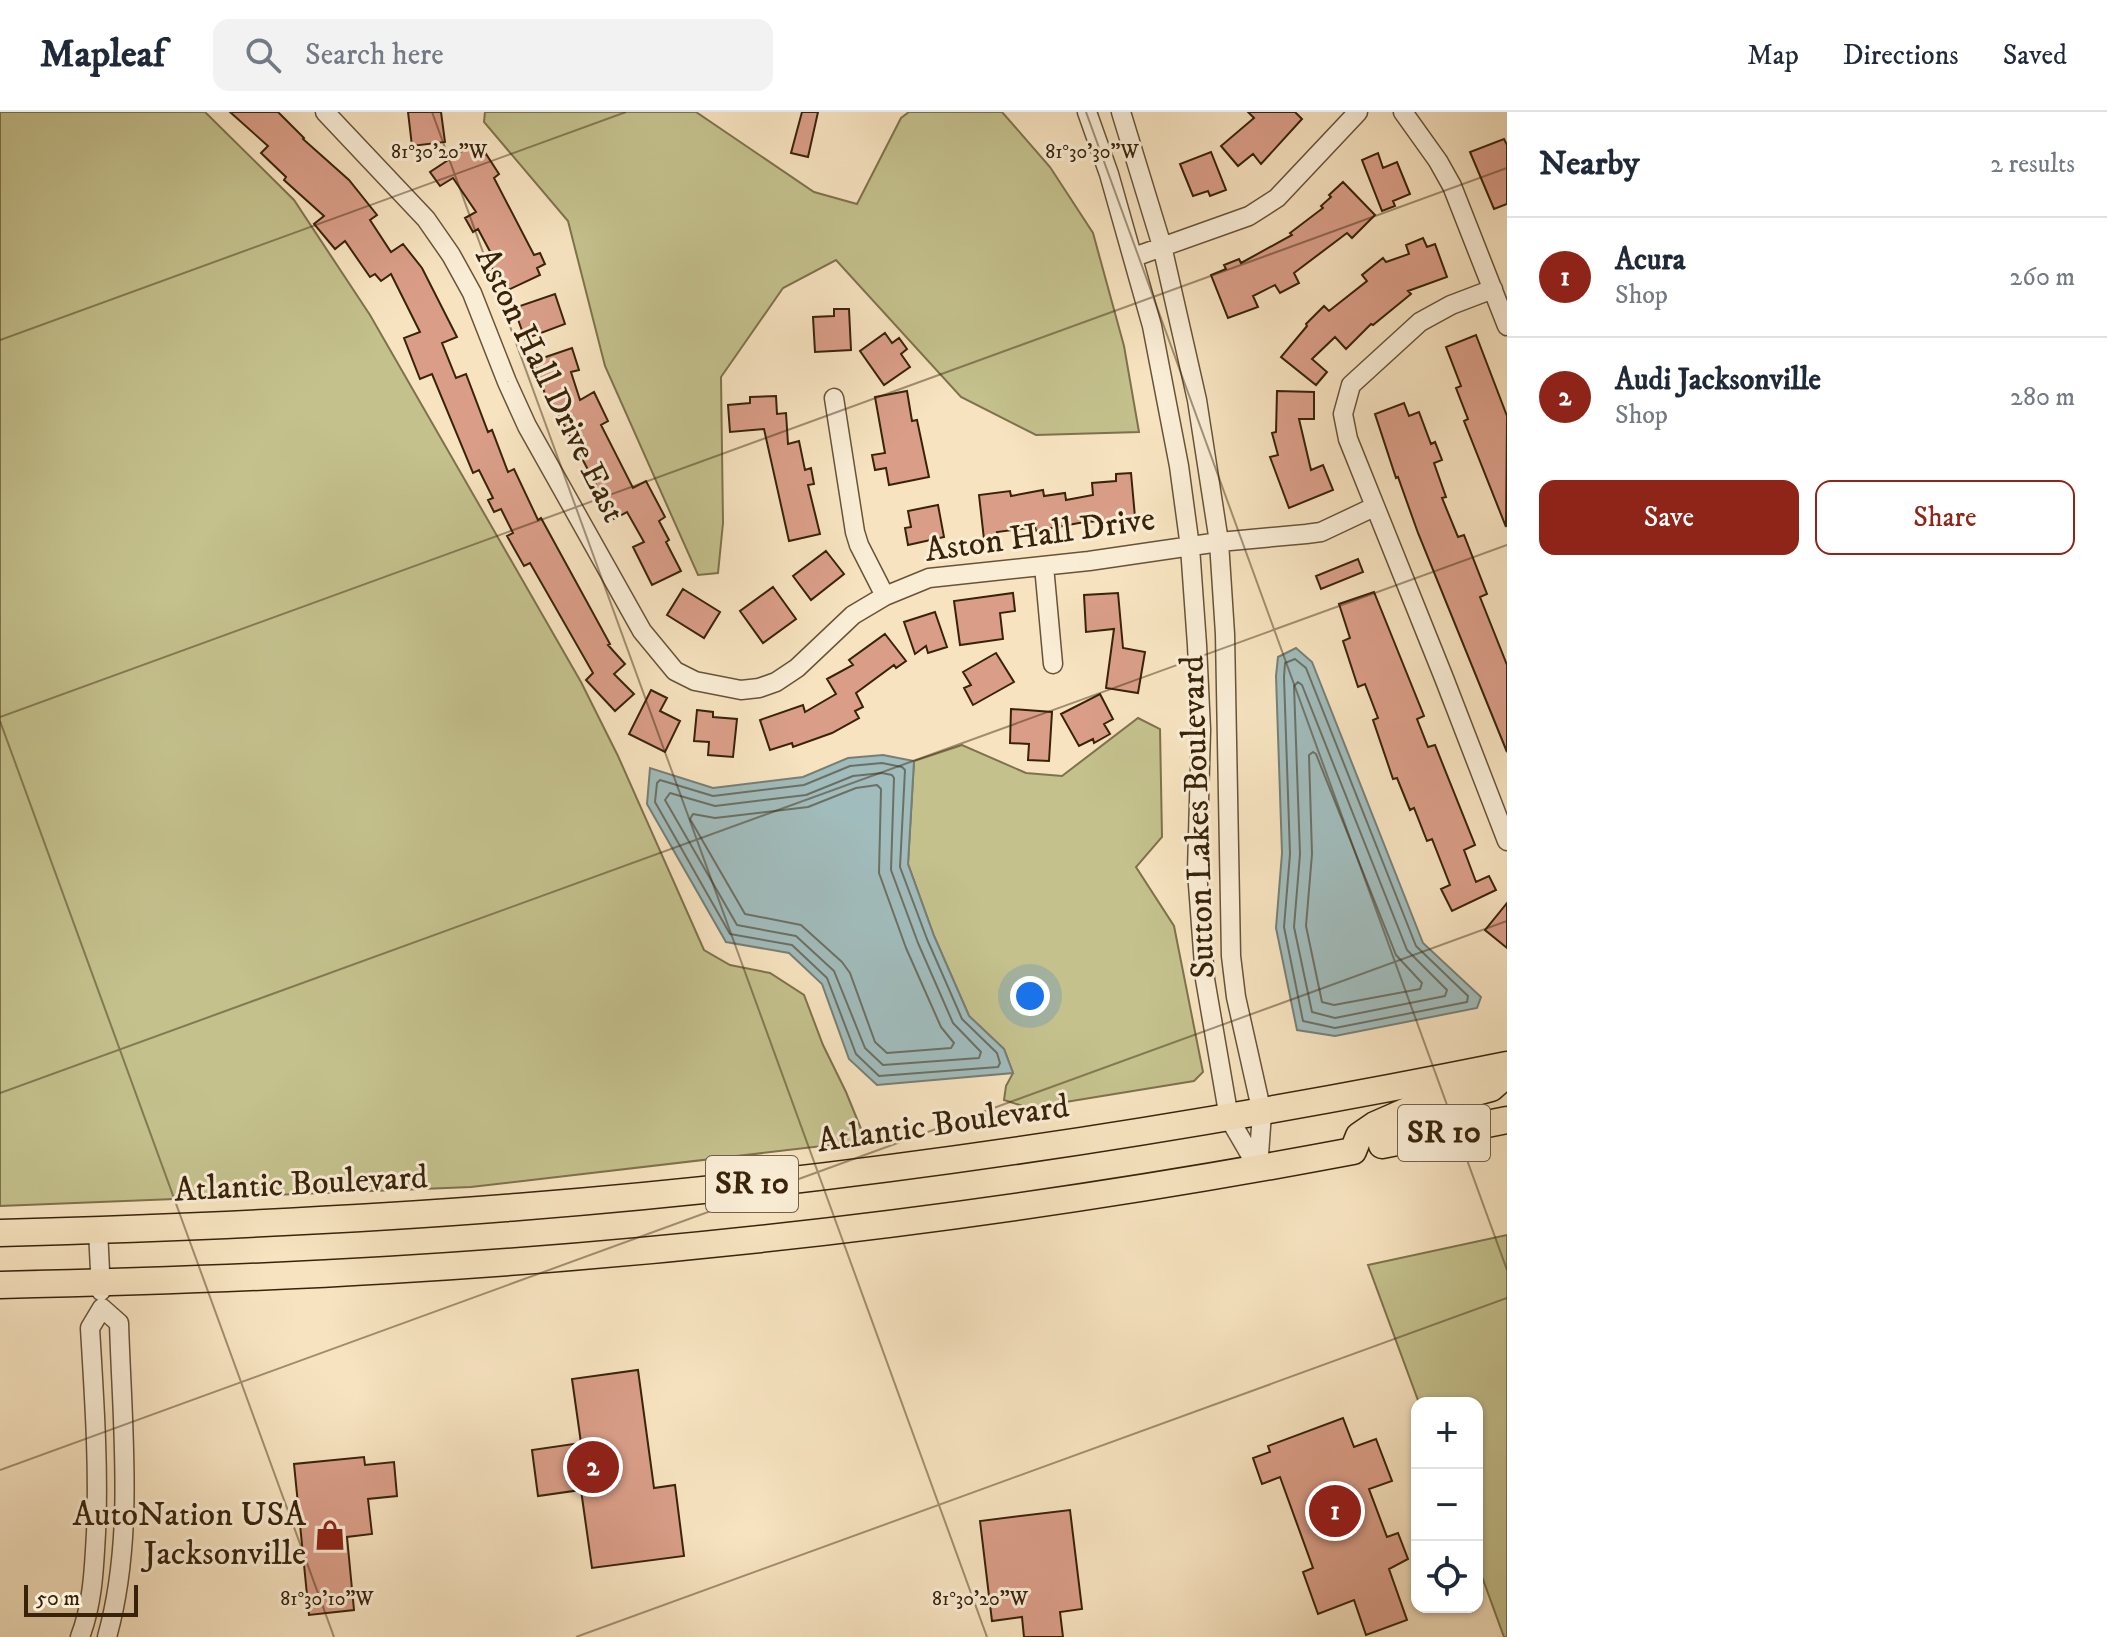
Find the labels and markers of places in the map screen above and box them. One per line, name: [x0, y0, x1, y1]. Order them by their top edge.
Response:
pin: 2: [567, 1437, 619, 1497]
pin: 1: [1309, 1481, 1361, 1541]
place label: AutoNation USA Jacksonville: [72, 1494, 306, 1575]
shop icon: AutoNation USA Jacksonville: [313, 1518, 347, 1552]

